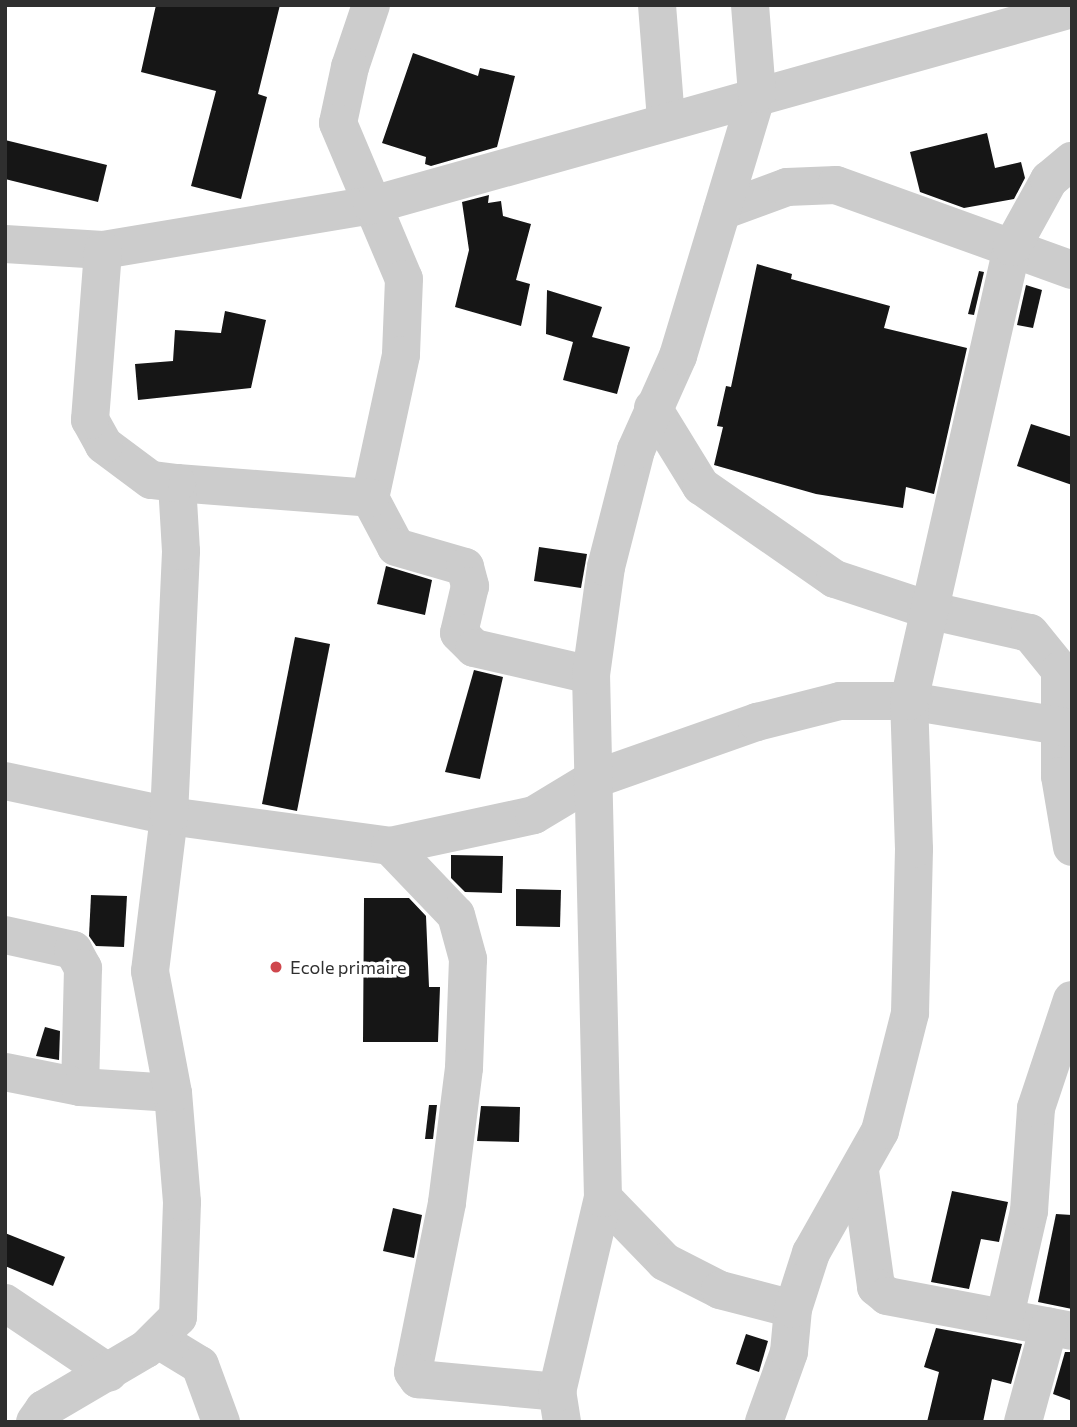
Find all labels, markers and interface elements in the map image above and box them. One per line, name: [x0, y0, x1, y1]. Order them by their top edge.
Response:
place label: Ecole primaire: [290, 956, 406, 978]
marker: Ecole primaire: [268, 959, 284, 975]

